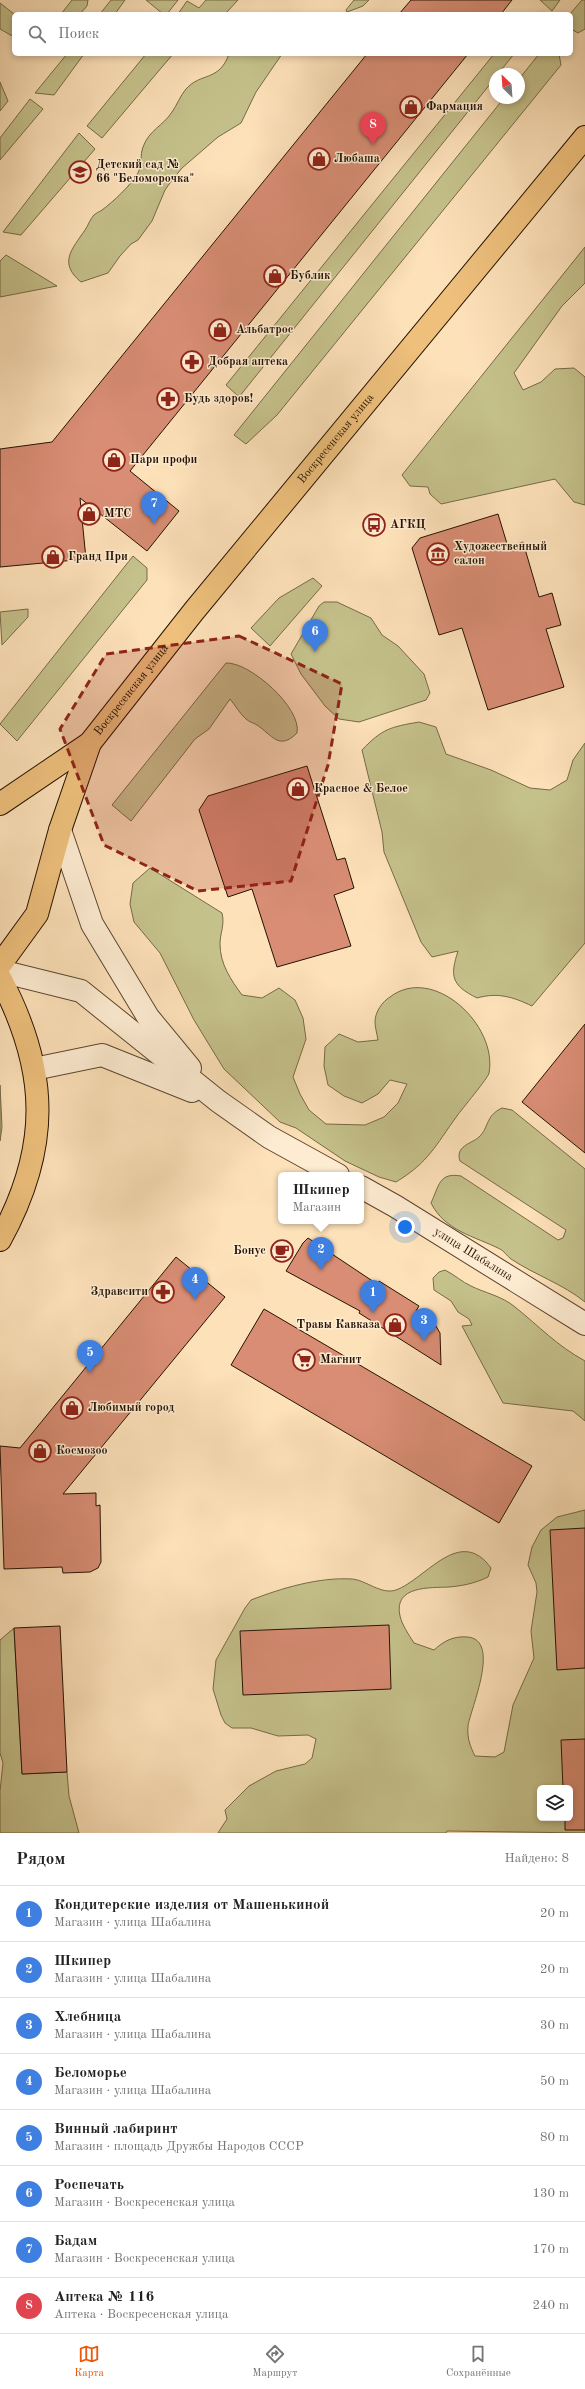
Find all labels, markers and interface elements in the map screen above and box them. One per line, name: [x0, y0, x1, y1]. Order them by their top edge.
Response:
search box: [12, 12, 573, 56]
icon: search: [26, 23, 48, 45]
text: Поиск: [58, 27, 99, 42]
north arrow: [489, 68, 525, 104]
shop icon: Фармация: [398, 94, 424, 120]
place label: Фармация: [426, 101, 483, 113]
pin: 8: [360, 112, 386, 145]
shop icon: Любаша: [306, 146, 332, 172]
place label: Любаша: [334, 153, 380, 165]
school or university icon: Детский сад № 66 "Беломорочка": [67, 159, 93, 185]
place label: Детский сад № 66 "Беломорочка": [96, 159, 194, 185]
shop icon: Бублик: [262, 263, 288, 289]
place label: Бублик: [290, 270, 331, 282]
shop icon: Альбатрос: [207, 317, 233, 343]
place label: Альбатрос: [236, 324, 294, 336]
pharmacy icon: Добрая аптека: [179, 349, 205, 375]
place label: Добрая аптека: [208, 356, 288, 368]
pharmacy icon: Будь здоров!: [155, 386, 181, 412]
street label: Воскресенская улица: [296, 392, 376, 486]
place label: Будь здоров!: [184, 393, 253, 405]
shop icon: Пари профи: [101, 447, 127, 473]
place label: Пари профи: [130, 454, 198, 466]
pin: 7: [141, 491, 167, 524]
shop icon: МТС: [76, 501, 102, 527]
place label: МТС: [104, 508, 131, 520]
bus stop icon: АГКЦ: [361, 512, 387, 538]
place label: АГКЦ: [390, 519, 426, 531]
museum icon: Художественный салон: [425, 541, 451, 567]
place label: Художественный салон: [454, 541, 547, 567]
shop icon: Гранд При: [40, 544, 66, 570]
place label: Гранд При: [68, 551, 128, 563]
pin: 6: [302, 619, 328, 652]
street label: Воскресенская улица: [92, 642, 171, 738]
shop icon: Красное & Белое: [285, 776, 311, 802]
place label: Красное & Белое: [314, 783, 408, 795]
popup: [278, 1172, 364, 1224]
text: Шкипер: [292, 1183, 350, 1198]
text: Магазин: [292, 1201, 341, 1214]
your location: [395, 1217, 415, 1237]
street label: улица Шабалина: [432, 1226, 515, 1283]
pin: 2: [308, 1237, 334, 1270]
cafe icon: Бонус: [269, 1238, 295, 1264]
place label: Бонус: [233, 1245, 266, 1257]
pin: 4: [182, 1267, 208, 1300]
pharmacy icon: Здравсити: [150, 1279, 176, 1305]
pin: 1: [360, 1280, 386, 1313]
place label: Здравсити: [90, 1286, 148, 1298]
pin: 3: [411, 1308, 437, 1341]
shop icon: Травы Кавказа: [382, 1312, 408, 1338]
place label: Травы Кавказа: [297, 1319, 380, 1331]
pin: 5: [77, 1340, 103, 1373]
supermarket icon: Магнит: [291, 1347, 317, 1373]
place label: Магнит: [320, 1354, 362, 1366]
shop icon: Любимый город: [59, 1395, 85, 1421]
place label: Любимый город: [88, 1402, 174, 1414]
shop icon: Космозоо: [27, 1438, 53, 1464]
place label: Космозоо: [56, 1445, 108, 1457]
map controls: [537, 1785, 573, 1821]
button: layers: [537, 1785, 573, 1821]
text: Рядом: [16, 1851, 65, 1868]
text: Найдено: 8: [505, 1852, 569, 1865]
text: Кондитерские изделия от Машенькиной: [54, 1898, 329, 1913]
text: 1: [25, 1907, 33, 1920]
text: 20 m: [540, 1907, 569, 1920]
text: Магазин · улица Шабалина: [54, 1916, 211, 1929]
text: Шкипер: [54, 1954, 111, 1969]
text: 2: [25, 1963, 33, 1976]
text: 20 m: [540, 1963, 569, 1976]
text: Магазин · улица Шабалина: [54, 1972, 211, 1985]
text: Хлебница: [54, 2010, 121, 2025]
text: 3: [25, 2019, 33, 2032]
text: 30 m: [540, 2019, 569, 2032]
text: Магазин · улица Шабалина: [54, 2028, 211, 2041]
text: Беломорье: [54, 2066, 127, 2081]
text: 4: [25, 2075, 33, 2088]
text: 50 m: [540, 2075, 569, 2088]
text: Магазин · улица Шабалина: [54, 2084, 211, 2097]
text: Винный лабиринт: [54, 2122, 177, 2137]
text: 5: [25, 2131, 33, 2144]
text: 80 m: [540, 2131, 569, 2144]
text: Магазин · площадь Дружбы Народов СССР: [54, 2140, 304, 2153]
text: Роспечать: [54, 2178, 124, 2193]
text: 6: [25, 2187, 33, 2200]
text: 130 m: [532, 2187, 569, 2200]
text: Магазин · Воскресенская улица: [54, 2196, 235, 2209]
text: Бадам: [54, 2234, 97, 2249]
text: 7: [25, 2243, 33, 2256]
text: 170 m: [532, 2243, 569, 2256]
text: Магазин · Воскресенская улица: [54, 2252, 235, 2265]
text: Аптека № 116: [54, 2290, 154, 2305]
text: 8: [25, 2299, 33, 2312]
text: 240 m: [532, 2299, 569, 2312]
text: Аптека · Воскресенская улица: [54, 2308, 228, 2321]
tab: Карта: [74, 2343, 104, 2381]
tab: Маршрут: [252, 2343, 298, 2381]
tab: Сохранённые: [446, 2343, 511, 2381]

